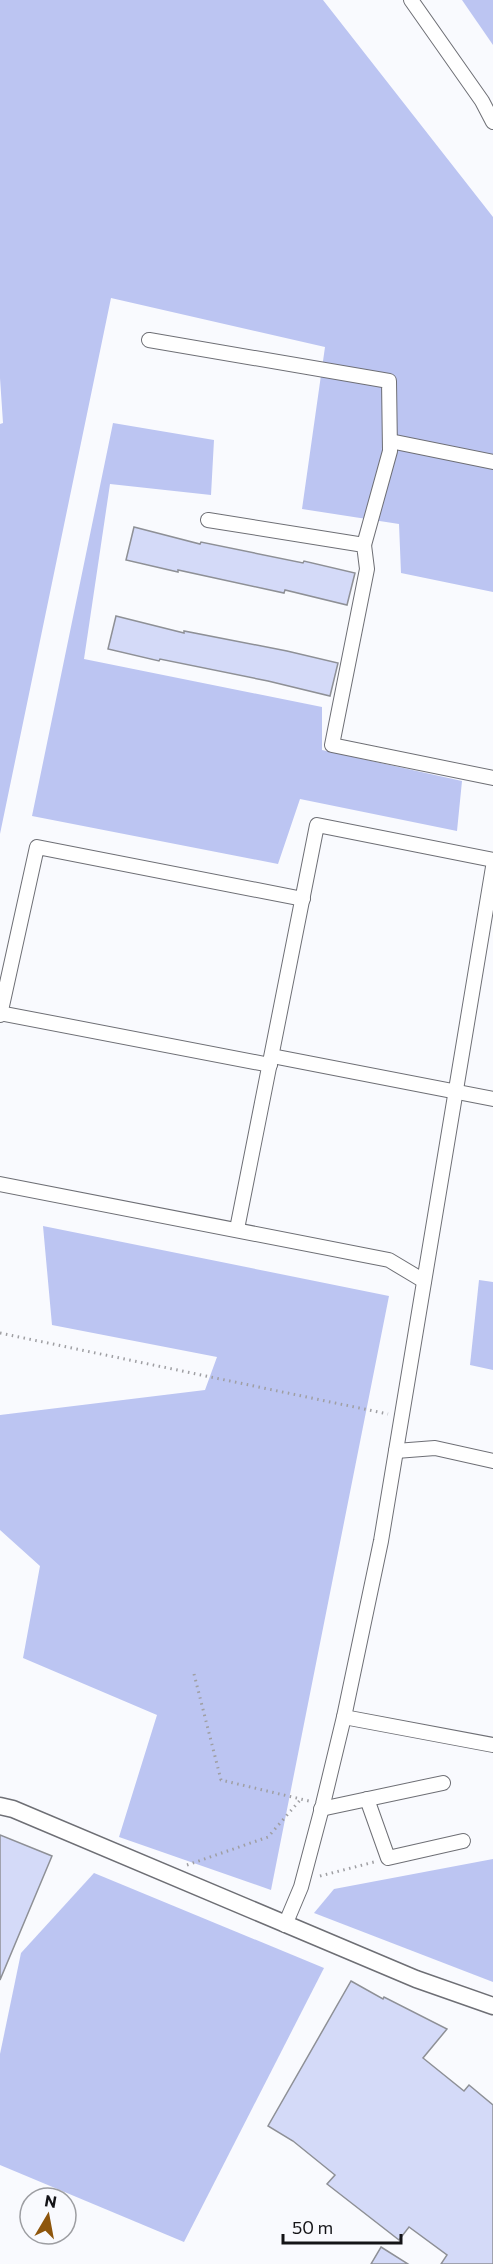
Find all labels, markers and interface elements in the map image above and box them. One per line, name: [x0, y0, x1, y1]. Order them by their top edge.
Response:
north arrow: [18, 2186, 78, 2246]
text: N: [43, 2190, 58, 2211]
scale bar: [283, 2207, 402, 2245]
text: 50 m: [292, 2216, 333, 2238]

